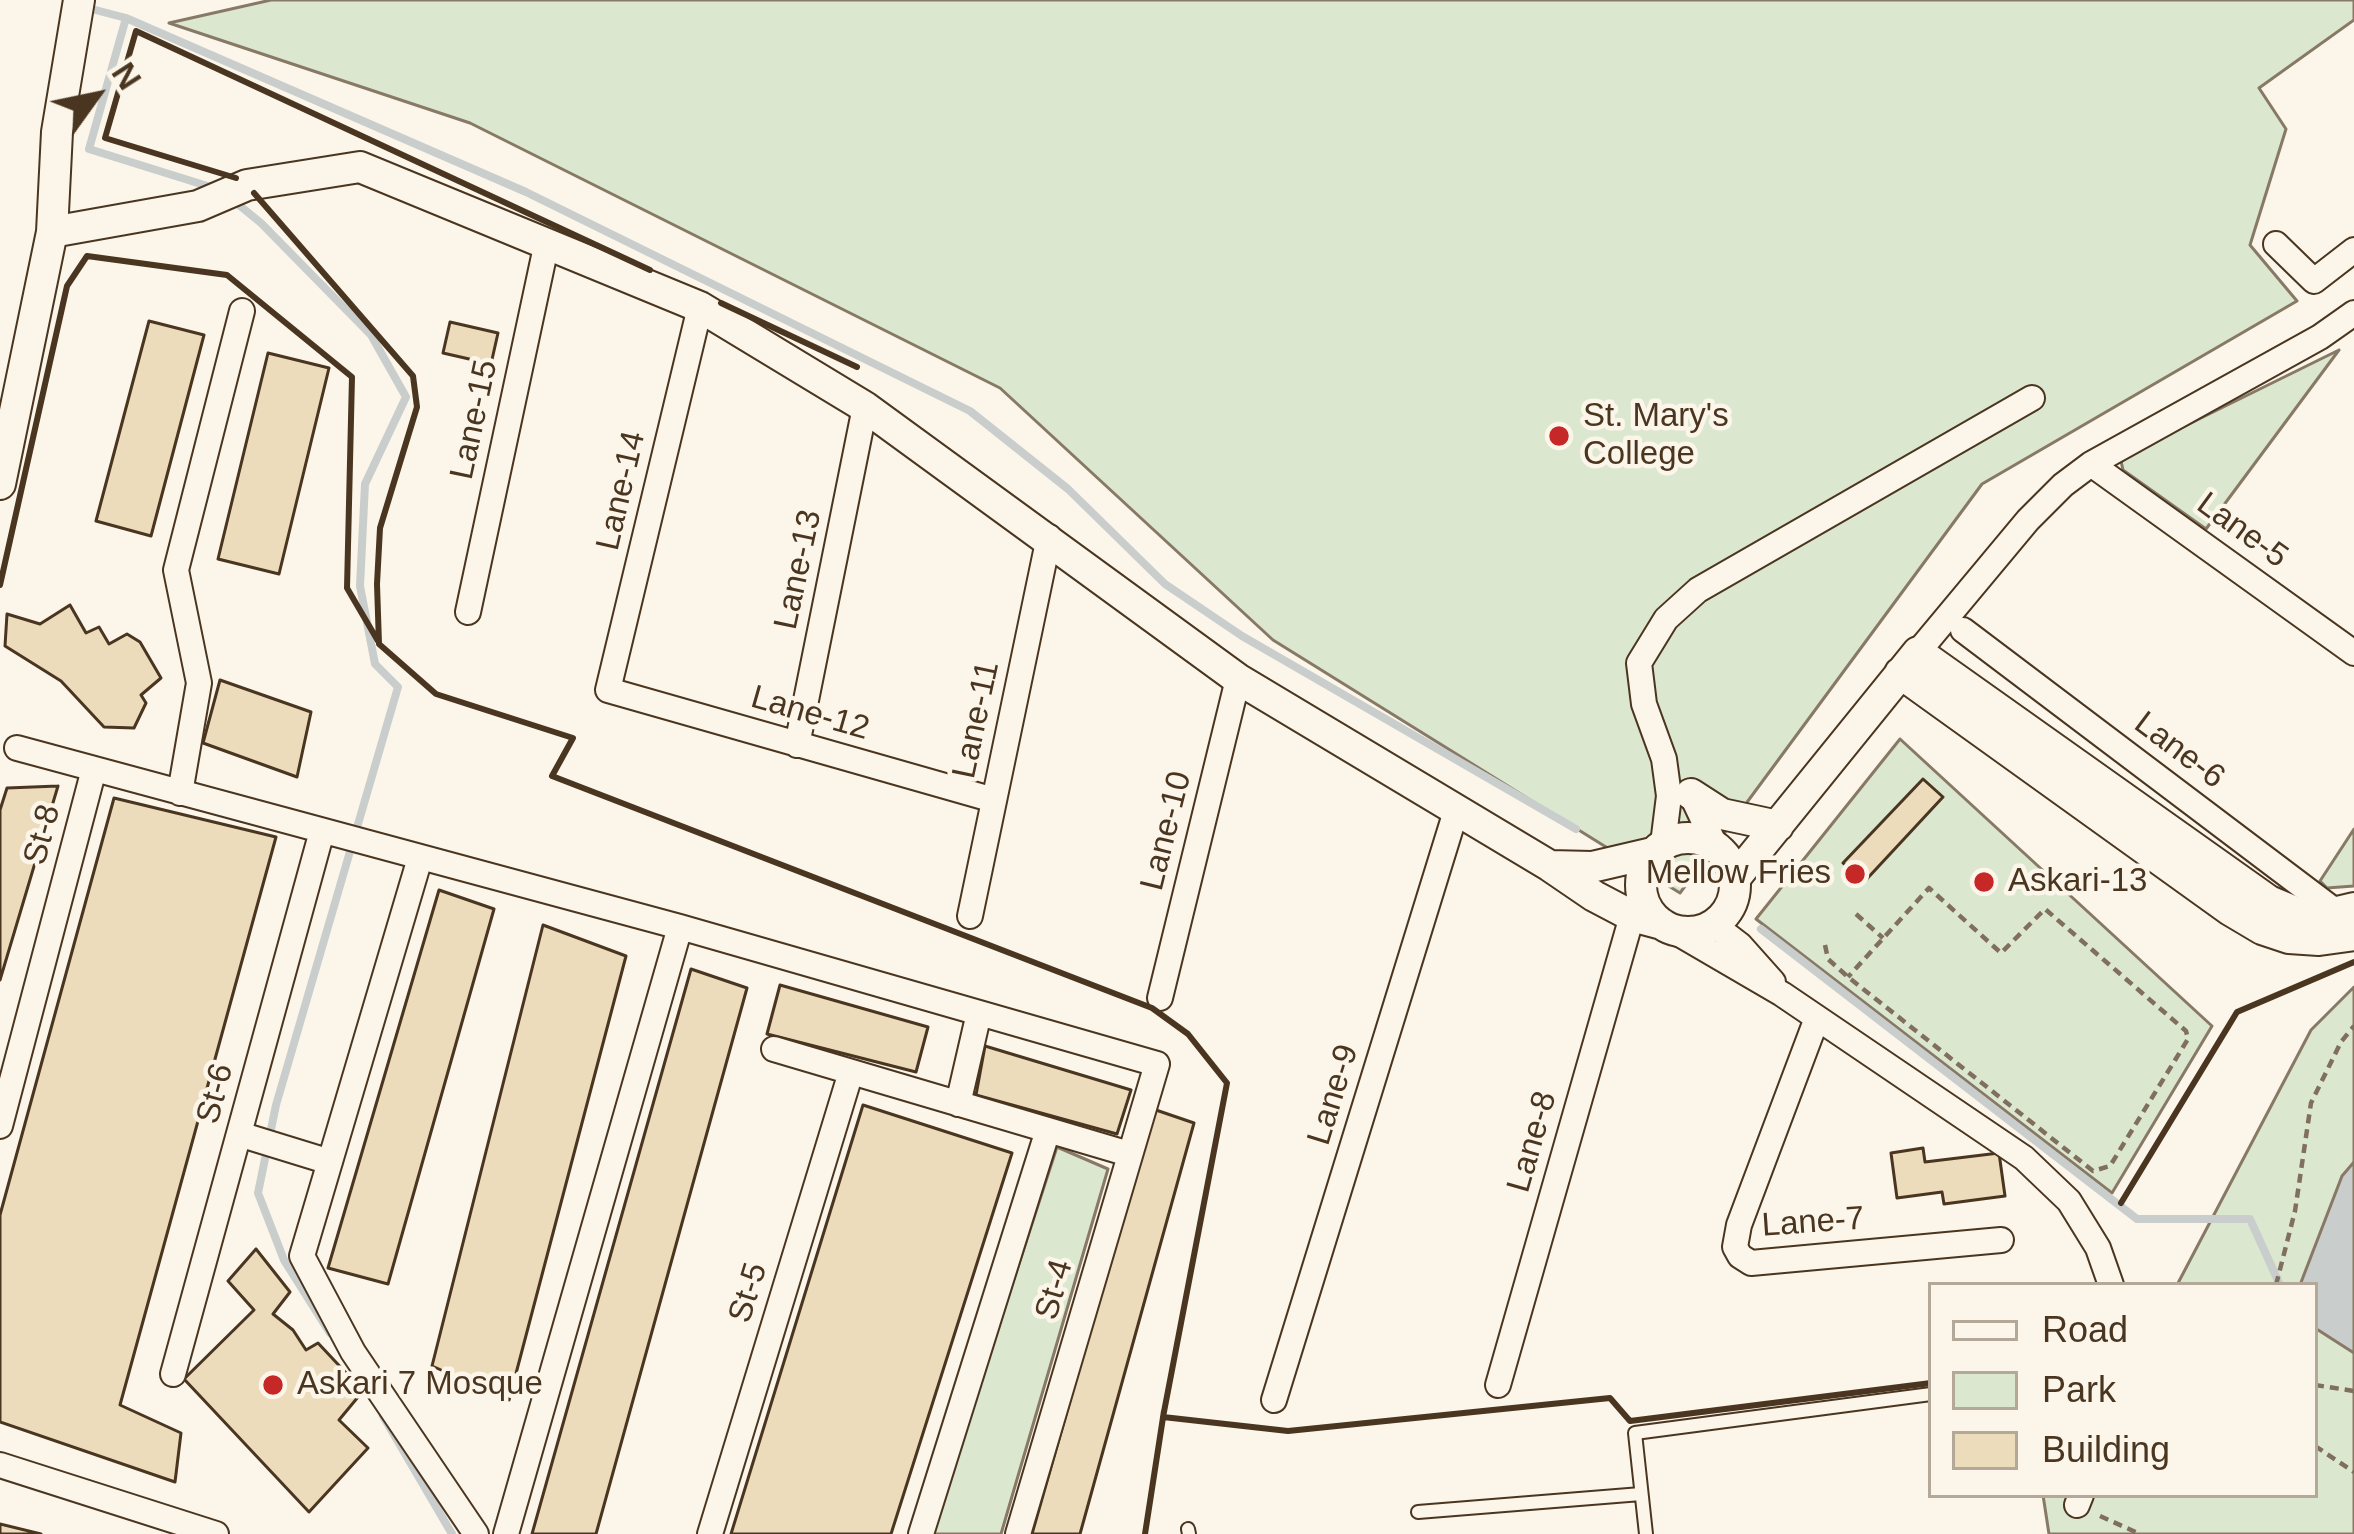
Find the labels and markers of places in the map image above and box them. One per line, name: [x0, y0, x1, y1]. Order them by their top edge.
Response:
place label: St. Mary's College: [1583, 397, 1729, 475]
marker: St. Mary's College: [1546, 423, 1572, 449]
place label: Mellow Fries: [1646, 854, 1831, 894]
marker: Mellow Fries: [1842, 861, 1868, 887]
place label: Askari-13: [2008, 862, 2147, 902]
marker: Askari-13: [1971, 869, 1997, 895]
place label: Askari 7 Mosque: [297, 1365, 543, 1405]
marker: Askari 7 Mosque: [260, 1372, 286, 1398]

